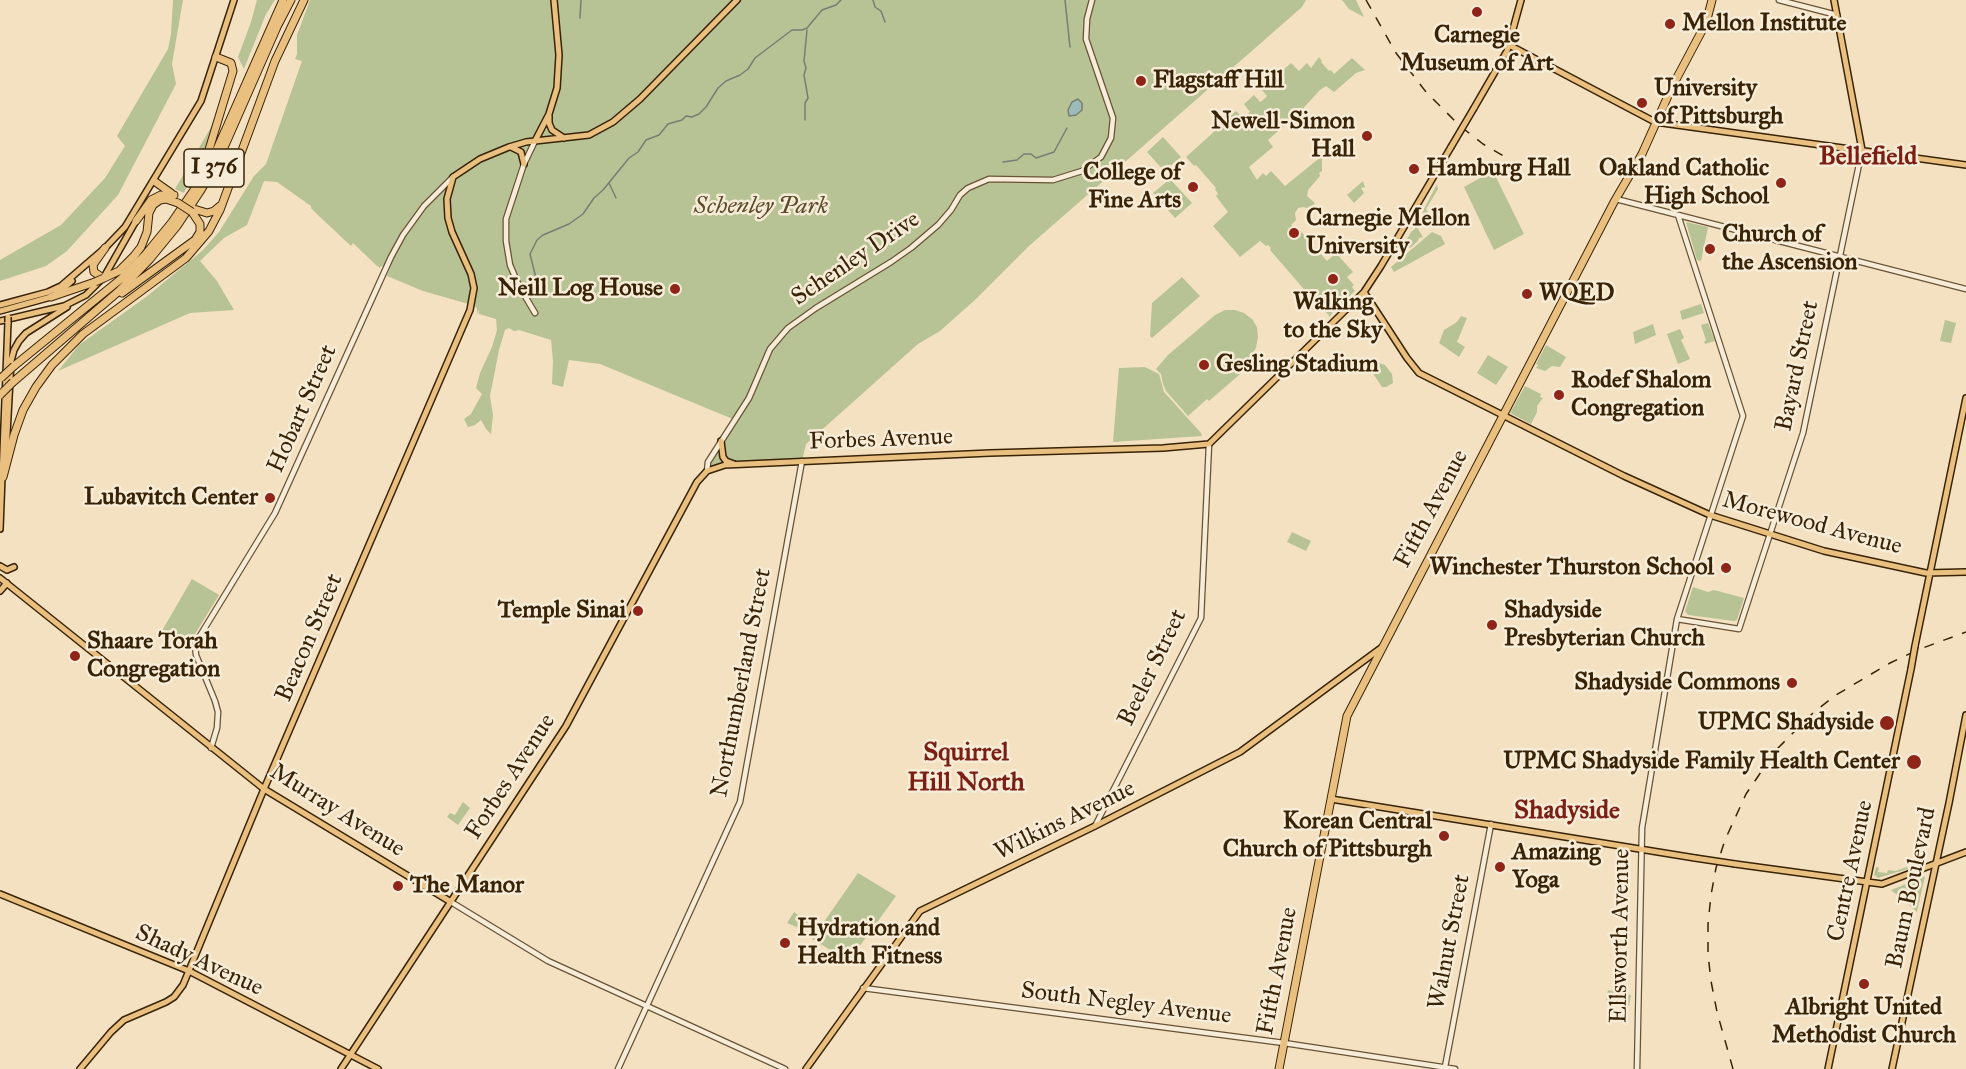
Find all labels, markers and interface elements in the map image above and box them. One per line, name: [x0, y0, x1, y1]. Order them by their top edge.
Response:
marker: Carnegie Museum of Art: [1470, 5, 1484, 19]
place label: Mellon Institute: [1682, 10, 1847, 38]
marker: Mellon Institute: [1663, 17, 1677, 31]
place label: Carnegie Museum of Art: [1400, 22, 1554, 78]
place label: Flagstaff Hill: [1153, 67, 1284, 95]
marker: Flagstaff Hill: [1134, 74, 1148, 88]
place label: University of Pittsburgh: [1654, 75, 1783, 131]
marker: University of Pittsburgh: [1635, 96, 1649, 110]
place label: Newell-Simon Hall: [1211, 108, 1355, 164]
marker: Newell-Simon Hall: [1360, 129, 1374, 143]
district label: Bellefield: [1819, 142, 1917, 174]
road number: I 376: [184, 149, 244, 187]
place label: Hamburg Hall: [1426, 155, 1571, 183]
place label: Oakland Catholic High School: [1599, 155, 1769, 211]
place label: College of Fine Arts: [1083, 159, 1181, 215]
marker: Hamburg Hall: [1407, 162, 1421, 176]
marker: Oakland Catholic High School: [1774, 176, 1788, 190]
marker: College of Fine Arts: [1186, 180, 1200, 194]
park label: Schenley Park: [694, 193, 828, 221]
place label: Carnegie Mellon University: [1306, 205, 1470, 261]
street label: Schenley Drive: [786, 206, 926, 312]
place label: Church of the Ascension: [1722, 221, 1857, 277]
marker: Carnegie Mellon University: [1287, 226, 1301, 240]
marker: Church of the Ascension: [1703, 242, 1717, 256]
marker: Walking to the Sky: [1326, 272, 1340, 286]
place label: Neill Log House: [498, 275, 663, 303]
place label: WQED: [1539, 280, 1614, 308]
marker: Neill Log House: [668, 282, 682, 296]
marker: WQED: [1520, 287, 1534, 301]
place label: Walking to the Sky: [1283, 289, 1383, 345]
street label: Bayard Street: [1770, 298, 1826, 434]
street label: Hobart Street: [262, 341, 344, 477]
place label: Gesling Stadium: [1216, 351, 1379, 379]
marker: Gesling Stadium: [1197, 358, 1211, 372]
place label: Rodef Shalom Congregation: [1571, 367, 1711, 423]
marker: Rodef Shalom Congregation: [1552, 388, 1566, 402]
street label: Forbes Avenue: [809, 423, 953, 457]
street label: Fifth Avenue: [1389, 445, 1475, 573]
place label: Lubavitch Center: [84, 484, 258, 512]
street label: Morewood Avenue: [1719, 486, 1905, 562]
marker: Lubavitch Center: [263, 491, 277, 505]
place label: Winchester Thurston School: [1430, 554, 1714, 582]
marker: Winchester Thurston School: [1719, 561, 1733, 575]
street label: Northumberland Street: [706, 566, 778, 800]
street label: Beacon Street: [270, 570, 350, 706]
place label: Temple Sinai: [498, 597, 626, 625]
place label: Shadyside Presbyterian Church: [1504, 597, 1705, 653]
marker: Temple Sinai: [631, 604, 645, 618]
street label: Beeler Street: [1112, 605, 1194, 731]
marker: Shadyside Presbyterian Church: [1485, 618, 1499, 632]
place label: Shaare Torah Congregation: [87, 628, 220, 684]
marker: Shaare Torah Congregation: [68, 649, 82, 663]
place label: Shadyside Commons: [1574, 669, 1780, 697]
marker: Shadyside Commons: [1785, 676, 1799, 690]
street label: Forbes Avenue: [460, 709, 562, 845]
place label: UPMC Shadyside: [1698, 709, 1874, 737]
marker: UPMC Shadyside: [1878, 714, 1896, 732]
district label: Squirrel Hill North: [907, 738, 1025, 800]
place label: UPMC Shadyside Family Health Center: [1503, 748, 1900, 776]
marker: UPMC Shadyside Family Health Center: [1905, 753, 1923, 771]
street label: Murray Avenue: [264, 758, 410, 864]
street label: Wilkins Avenue: [990, 775, 1140, 867]
district label: Shadyside: [1514, 796, 1620, 828]
street label: Centre Avenue: [1822, 798, 1880, 944]
street label: Baum Boulevard: [1881, 805, 1943, 971]
place label: Korean Central Church of Pittsburgh: [1223, 808, 1432, 864]
marker: Korean Central Church of Pittsburgh: [1437, 829, 1451, 843]
place label: Amazing Yoga: [1512, 839, 1600, 895]
street label: Ellsworth Avenue: [1605, 848, 1637, 1024]
marker: Amazing Yoga: [1493, 860, 1507, 874]
place label: The Manor: [410, 872, 524, 900]
street label: Walnut Street: [1423, 872, 1477, 1012]
marker: The Manor: [391, 879, 405, 893]
street label: Fifth Avenue: [1252, 905, 1304, 1037]
place label: Hydration and Health Fitness: [797, 915, 942, 971]
street label: Shady Avenue: [131, 919, 267, 1003]
marker: Hydration and Health Fitness: [778, 936, 792, 950]
street label: South Negley Avenue: [1019, 977, 1233, 1031]
marker: Albright United Methodist Church: [1857, 977, 1871, 991]
place label: Albright United Methodist Church: [1772, 994, 1956, 1050]

